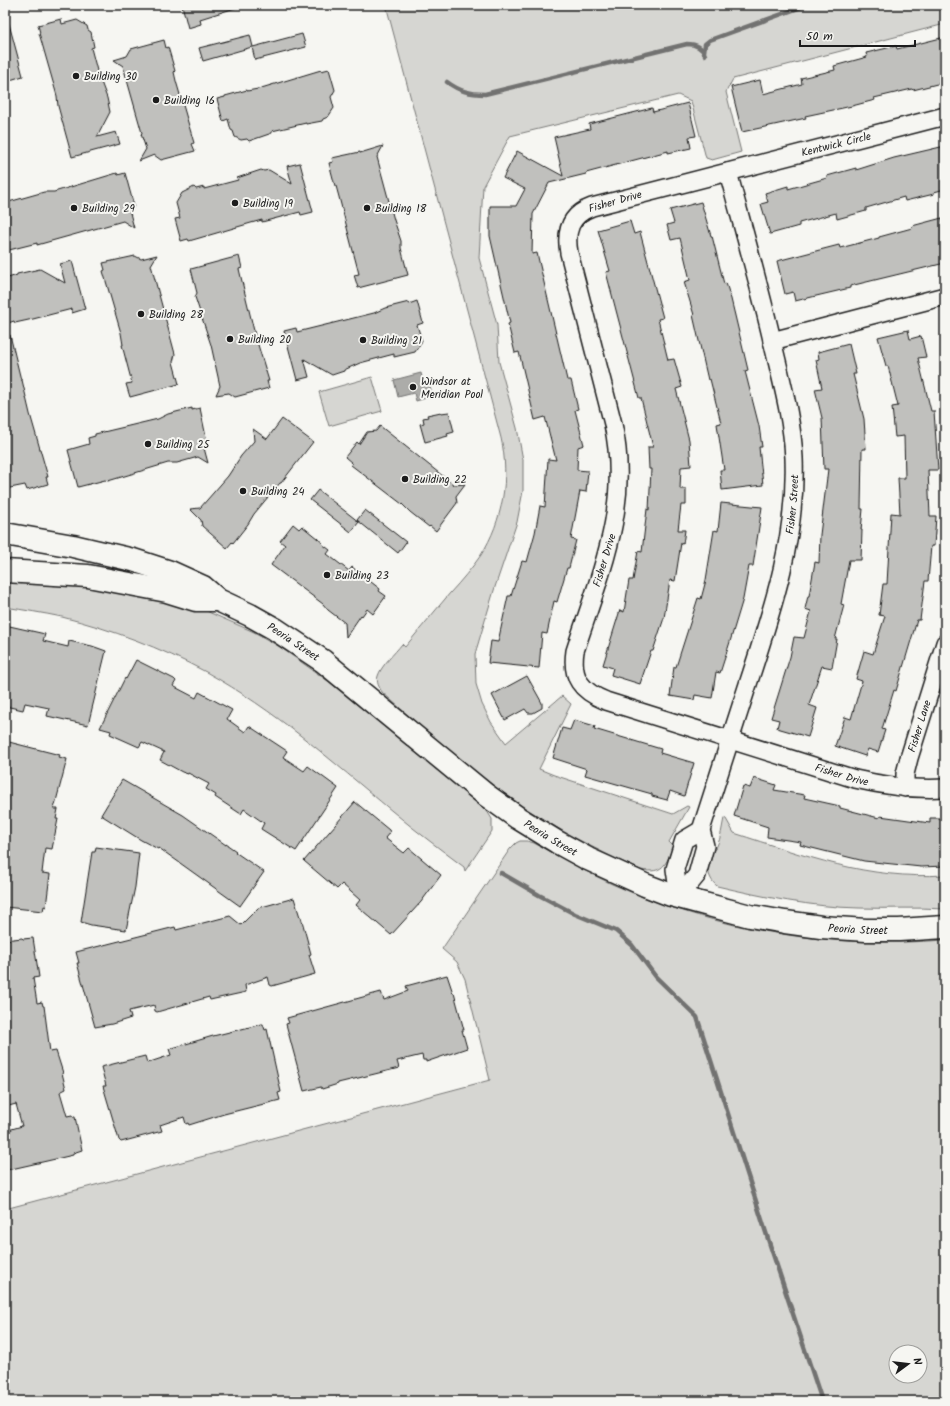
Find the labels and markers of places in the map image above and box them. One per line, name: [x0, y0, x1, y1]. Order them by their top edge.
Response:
place label: Building 30: [84, 68, 137, 86]
marker: Building 30: [71, 71, 81, 81]
place label: Building 16: [164, 92, 215, 110]
marker: Building 16: [151, 95, 161, 105]
place label: Building 19: [243, 195, 294, 213]
marker: Building 19: [230, 198, 240, 208]
place label: Building 29: [82, 200, 136, 218]
place label: Building 18: [375, 200, 427, 218]
marker: Building 29: [69, 203, 79, 213]
marker: Building 18: [362, 203, 372, 213]
place label: Building 28: [149, 306, 204, 324]
marker: Building 28: [136, 309, 146, 319]
place label: Building 20: [238, 331, 292, 349]
place label: Building 21: [371, 332, 422, 350]
marker: Building 20: [225, 334, 235, 344]
marker: Building 21: [358, 335, 368, 345]
place label: Windsor at Meridian Pool: [421, 373, 483, 404]
marker: Windsor at Meridian Pool: [408, 382, 418, 392]
place label: Building 25: [156, 436, 211, 454]
marker: Building 25: [143, 439, 153, 449]
place label: Building 22: [413, 471, 467, 489]
marker: Building 22: [400, 474, 410, 484]
place label: Building 24: [251, 483, 305, 501]
marker: Building 24: [238, 486, 248, 496]
place label: Building 23: [335, 567, 389, 585]
marker: Building 23: [322, 570, 332, 580]

